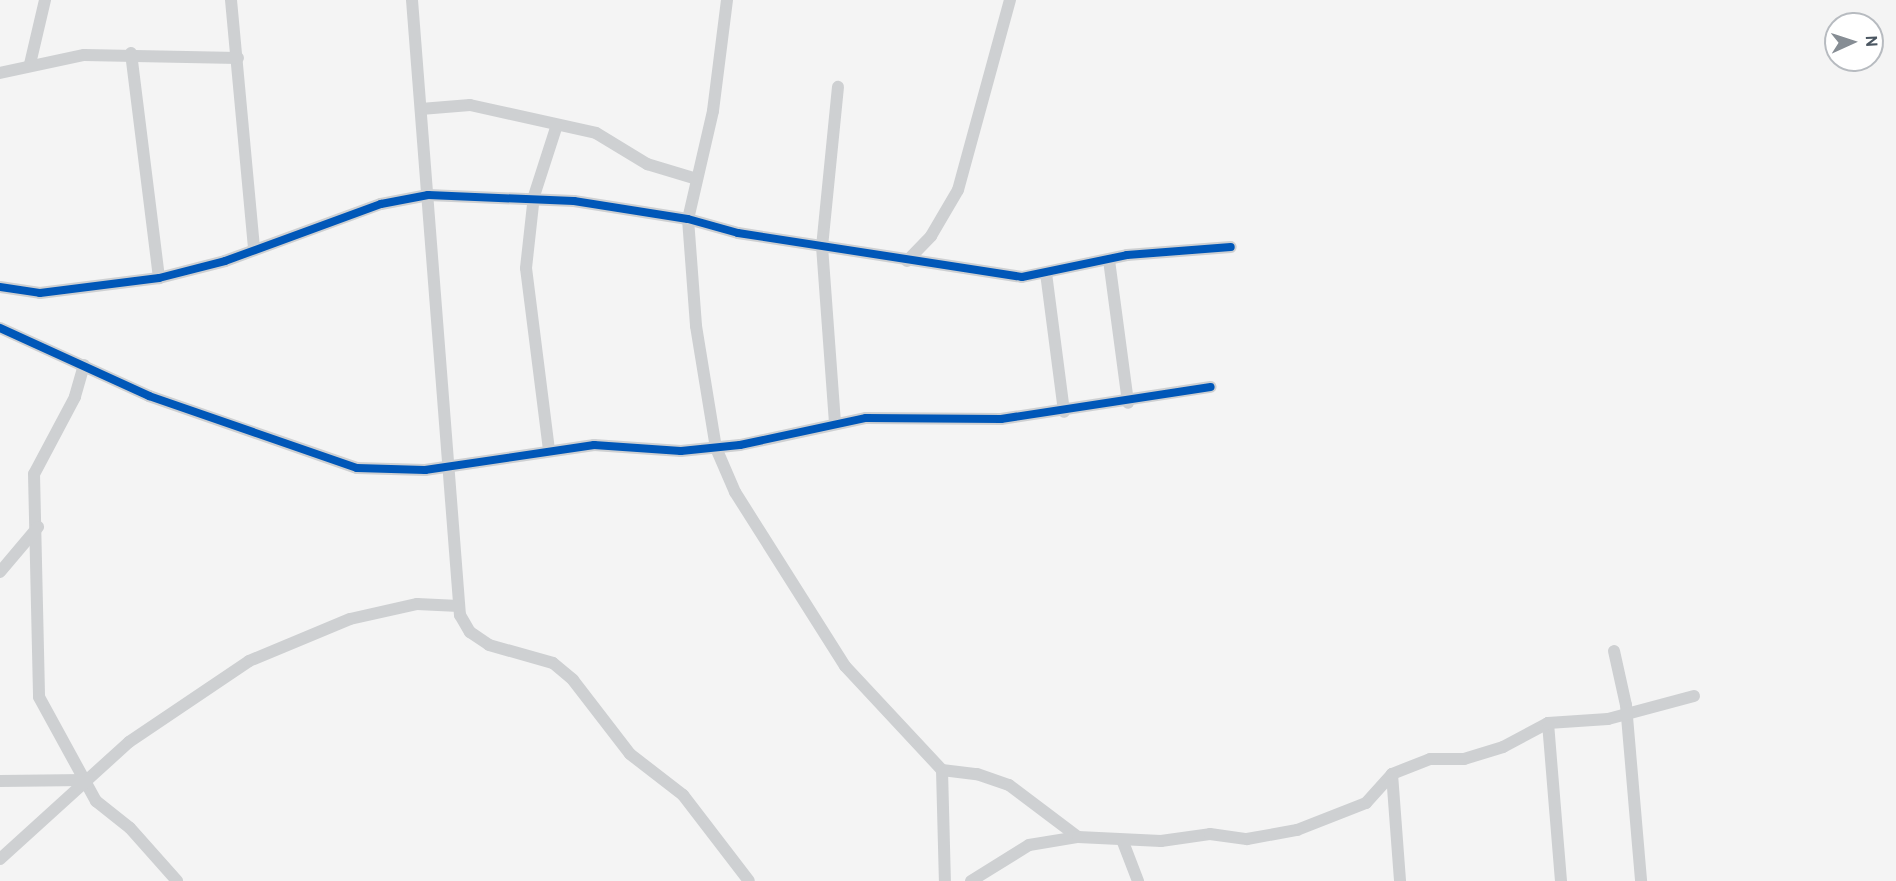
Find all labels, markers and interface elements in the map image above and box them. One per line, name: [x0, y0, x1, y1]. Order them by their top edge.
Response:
north arrow: [1824, 12, 1884, 72]
text: N: [1860, 35, 1880, 47]

